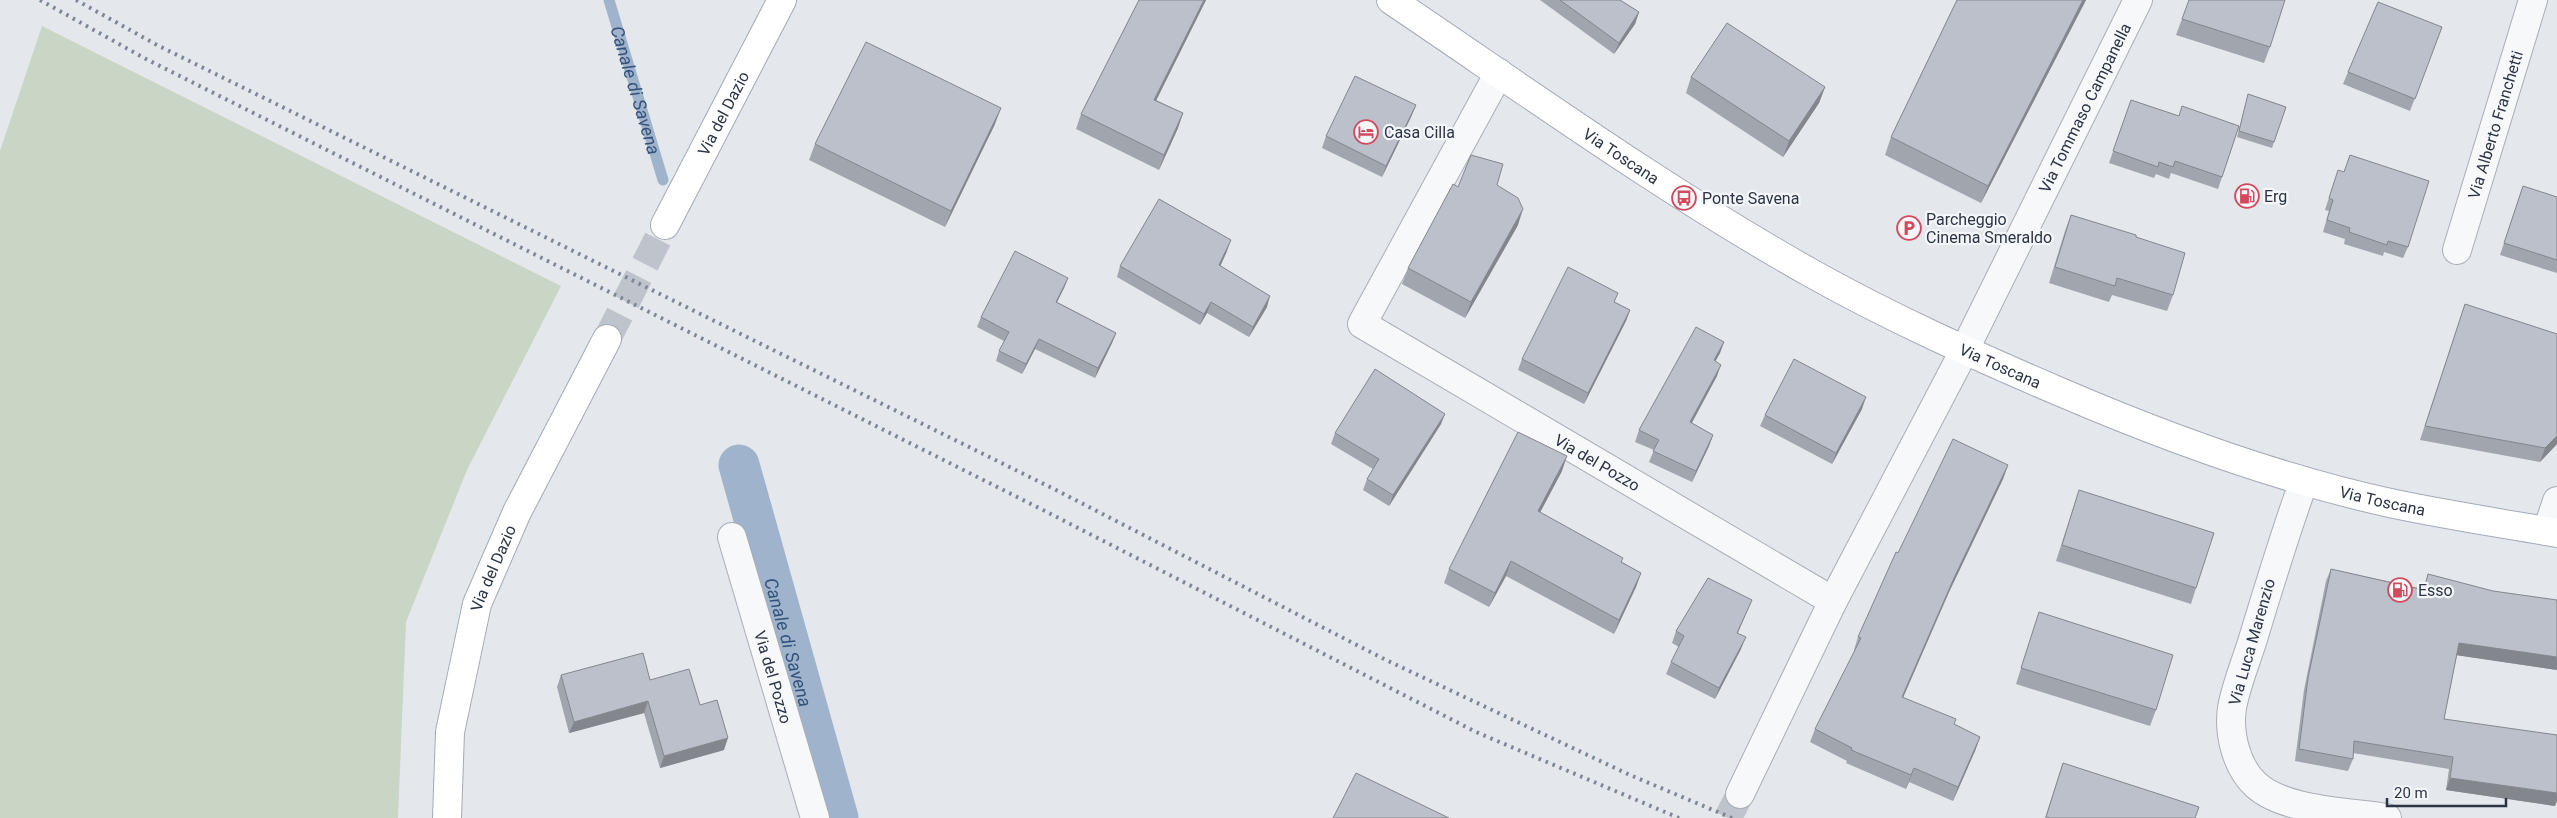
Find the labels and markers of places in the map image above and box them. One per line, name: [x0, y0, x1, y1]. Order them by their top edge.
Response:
hotel icon: Casa Cilla: [1353, 119, 1379, 145]
place label: Casa Cilla: [1384, 123, 1455, 142]
fuel station icon: Erg: [2234, 183, 2260, 209]
bus stop icon: Ponte Savena: [1671, 185, 1697, 211]
place label: Erg: [2264, 187, 2287, 206]
place label: Ponte Savena: [1702, 189, 1799, 208]
place label: Parcheggio Cinema Smeraldo: [1926, 210, 2052, 247]
parking icon: Parcheggio Cinema Smeraldo: [1896, 215, 1922, 241]
fuel station icon: Esso: [2387, 577, 2413, 603]
place label: Esso: [2418, 581, 2453, 600]

